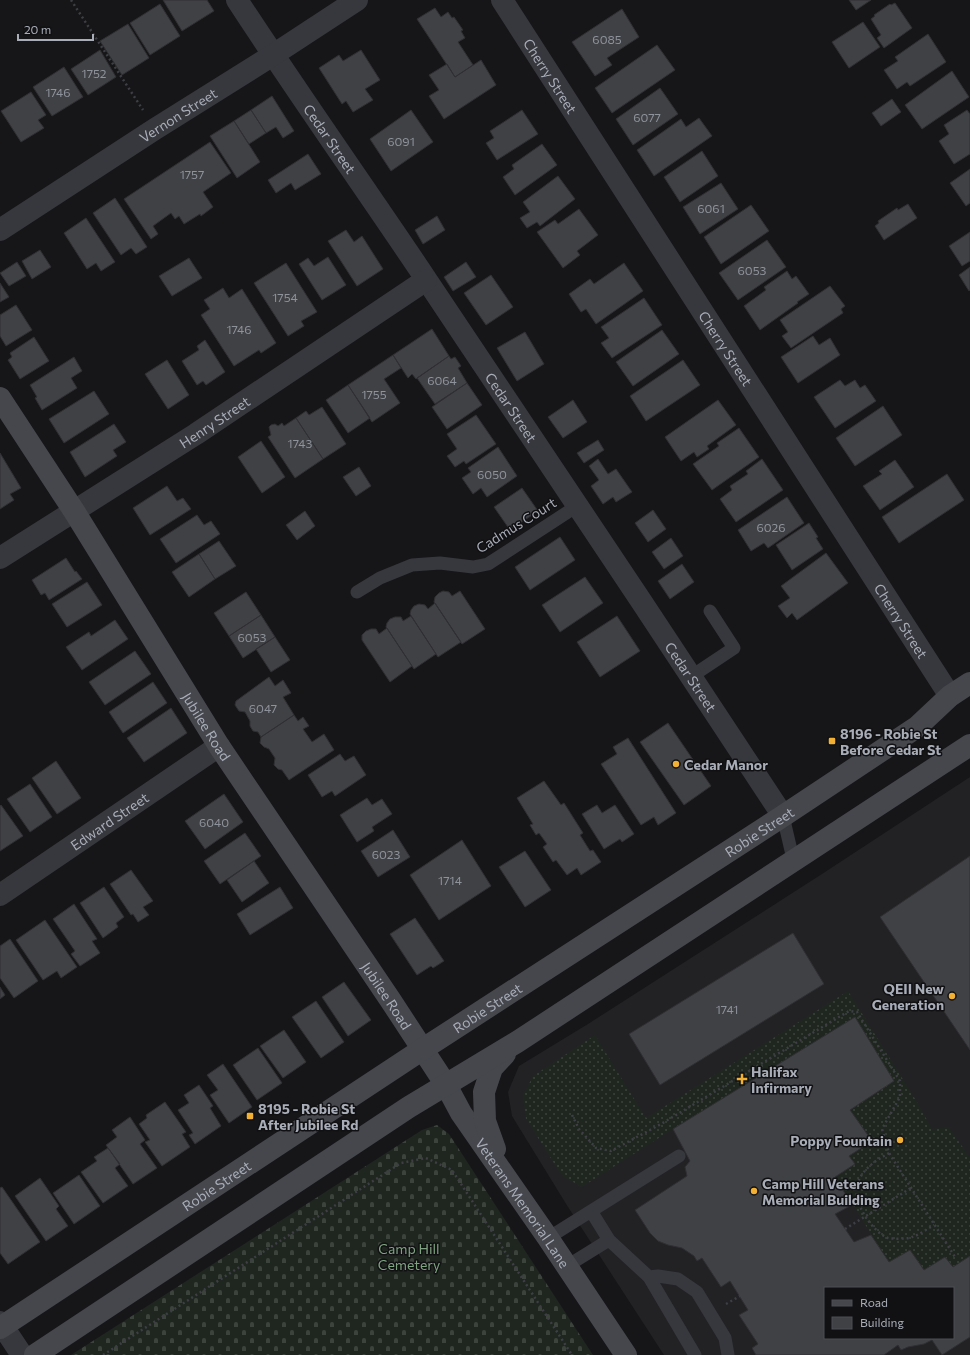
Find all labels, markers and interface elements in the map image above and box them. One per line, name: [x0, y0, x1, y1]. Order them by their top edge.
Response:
scale bar: [18, 16, 93, 42]
text: 20 m: [24, 22, 51, 36]
house number: 6085: [592, 32, 622, 46]
street label: Cherry Street: [520, 35, 581, 117]
house number: 1752: [82, 66, 107, 80]
street label: Vernon Street: [136, 84, 220, 146]
house number: 1746: [45, 85, 71, 99]
street label: Cedar Street: [301, 101, 360, 177]
house number: 6077: [633, 110, 661, 124]
house number: 6091: [387, 134, 415, 148]
house number: 1757: [180, 167, 204, 181]
house number: 6061: [697, 201, 725, 215]
house number: 6053: [738, 263, 767, 277]
house number: 1754: [272, 290, 298, 304]
street label: Cherry Street: [696, 307, 757, 389]
house number: 1746: [226, 322, 252, 336]
street label: Cedar Street: [482, 369, 541, 445]
house number: 6064: [427, 373, 457, 387]
house number: 1755: [361, 387, 387, 401]
street label: Henry Street: [176, 392, 253, 451]
house number: 1743: [288, 436, 313, 450]
house number: 6050: [477, 467, 507, 481]
street label: Cadmus Court: [473, 493, 559, 556]
house number: 6026: [757, 520, 786, 534]
street label: Cherry Street: [871, 580, 932, 661]
house number: 6053: [238, 630, 267, 644]
street label: Cedar Street: [662, 638, 721, 715]
street label: Jubilee Road: [179, 689, 235, 764]
house number: 6047: [249, 701, 277, 715]
place label: 8196 - Robie St Before Cedar St: [840, 725, 941, 758]
marker: 8196 - Robie St Before Cedar St: [827, 736, 837, 746]
place label: Cedar Manor: [684, 756, 768, 773]
marker: Cedar Manor: [671, 759, 681, 769]
street label: Edward Street: [67, 788, 152, 853]
street label: Robie Street: [721, 803, 797, 860]
house number: 6040: [199, 815, 229, 829]
house number: 6023: [372, 847, 400, 861]
house number: 1714: [438, 873, 462, 887]
street label: Jubilee Road: [358, 958, 416, 1032]
street label: Robie Street: [449, 979, 525, 1036]
place label: QEII New Generation: [872, 980, 944, 1013]
marker: QEII New Generation: [947, 991, 957, 1001]
house number: 1741: [716, 1002, 738, 1016]
place label: Halifax Infirmary: [751, 1063, 812, 1096]
marker: Halifax Infirmary: [736, 1073, 748, 1085]
place label: 8195 - Robie St After Jubilee Rd: [258, 1100, 358, 1133]
marker: 8195 - Robie St After Jubilee Rd: [245, 1111, 255, 1121]
place label: Poppy Fountain: [790, 1132, 892, 1149]
street label: Veterans Memorial Lane: [472, 1135, 574, 1271]
marker: Poppy Fountain: [895, 1135, 905, 1145]
street label: Robie Street: [179, 1156, 254, 1214]
place label: Camp Hill Veterans Memorial Building: [762, 1175, 884, 1208]
marker: Camp Hill Veterans Memorial Building: [749, 1186, 759, 1196]
park label: Camp Hill Cemetery: [378, 1240, 440, 1273]
legend: [824, 1287, 954, 1339]
text: Road: [860, 1295, 888, 1309]
text: Building: [860, 1315, 904, 1329]

